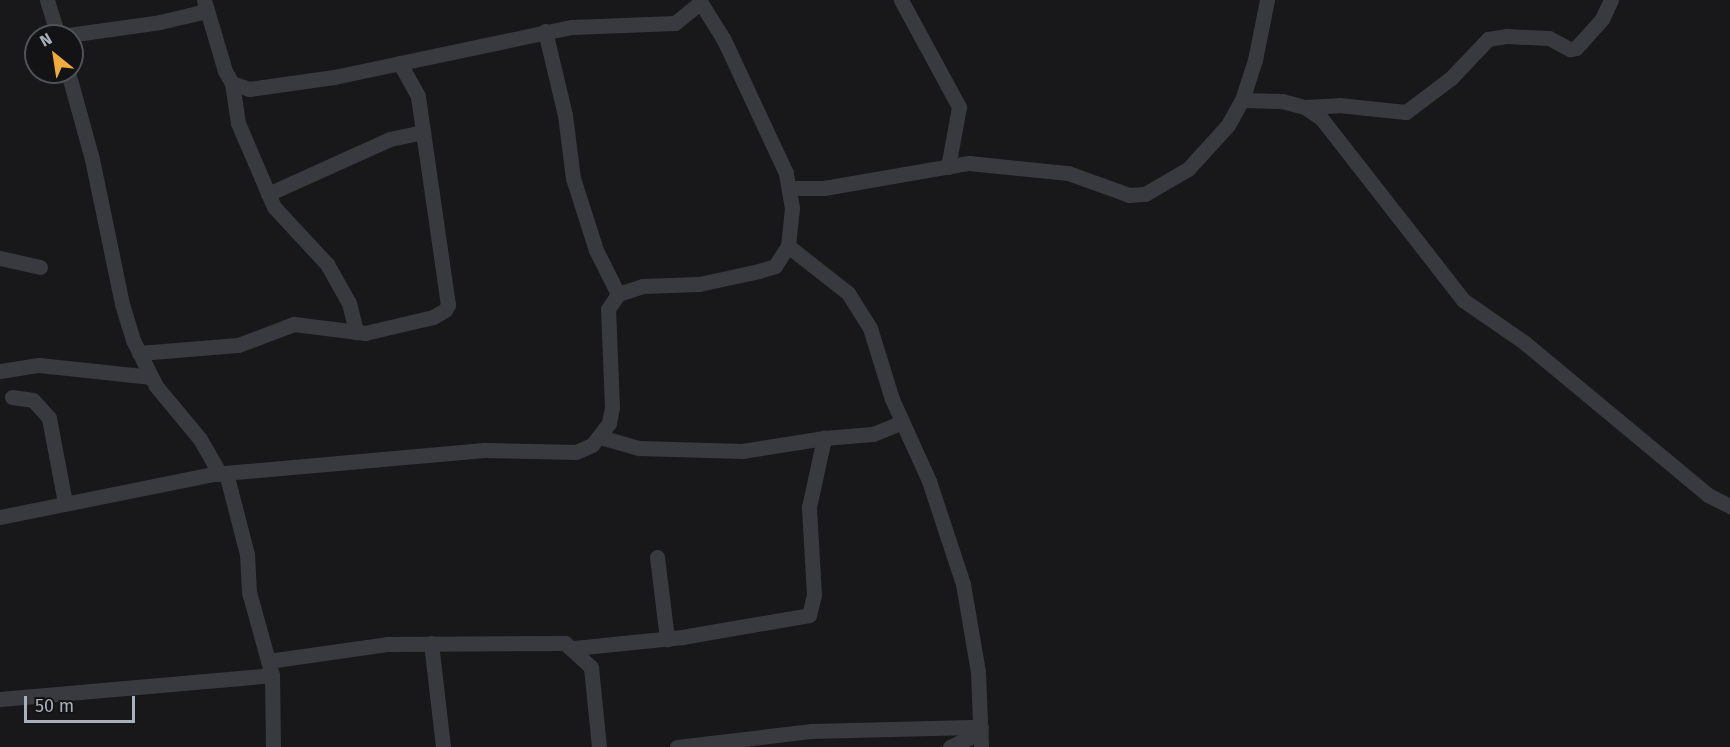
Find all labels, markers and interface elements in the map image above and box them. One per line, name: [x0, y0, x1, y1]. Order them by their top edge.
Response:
north arrow: [24, 24, 84, 84]
text: N: [36, 29, 55, 51]
scale bar: [27, 684, 138, 722]
text: 50 m: [35, 695, 74, 717]

